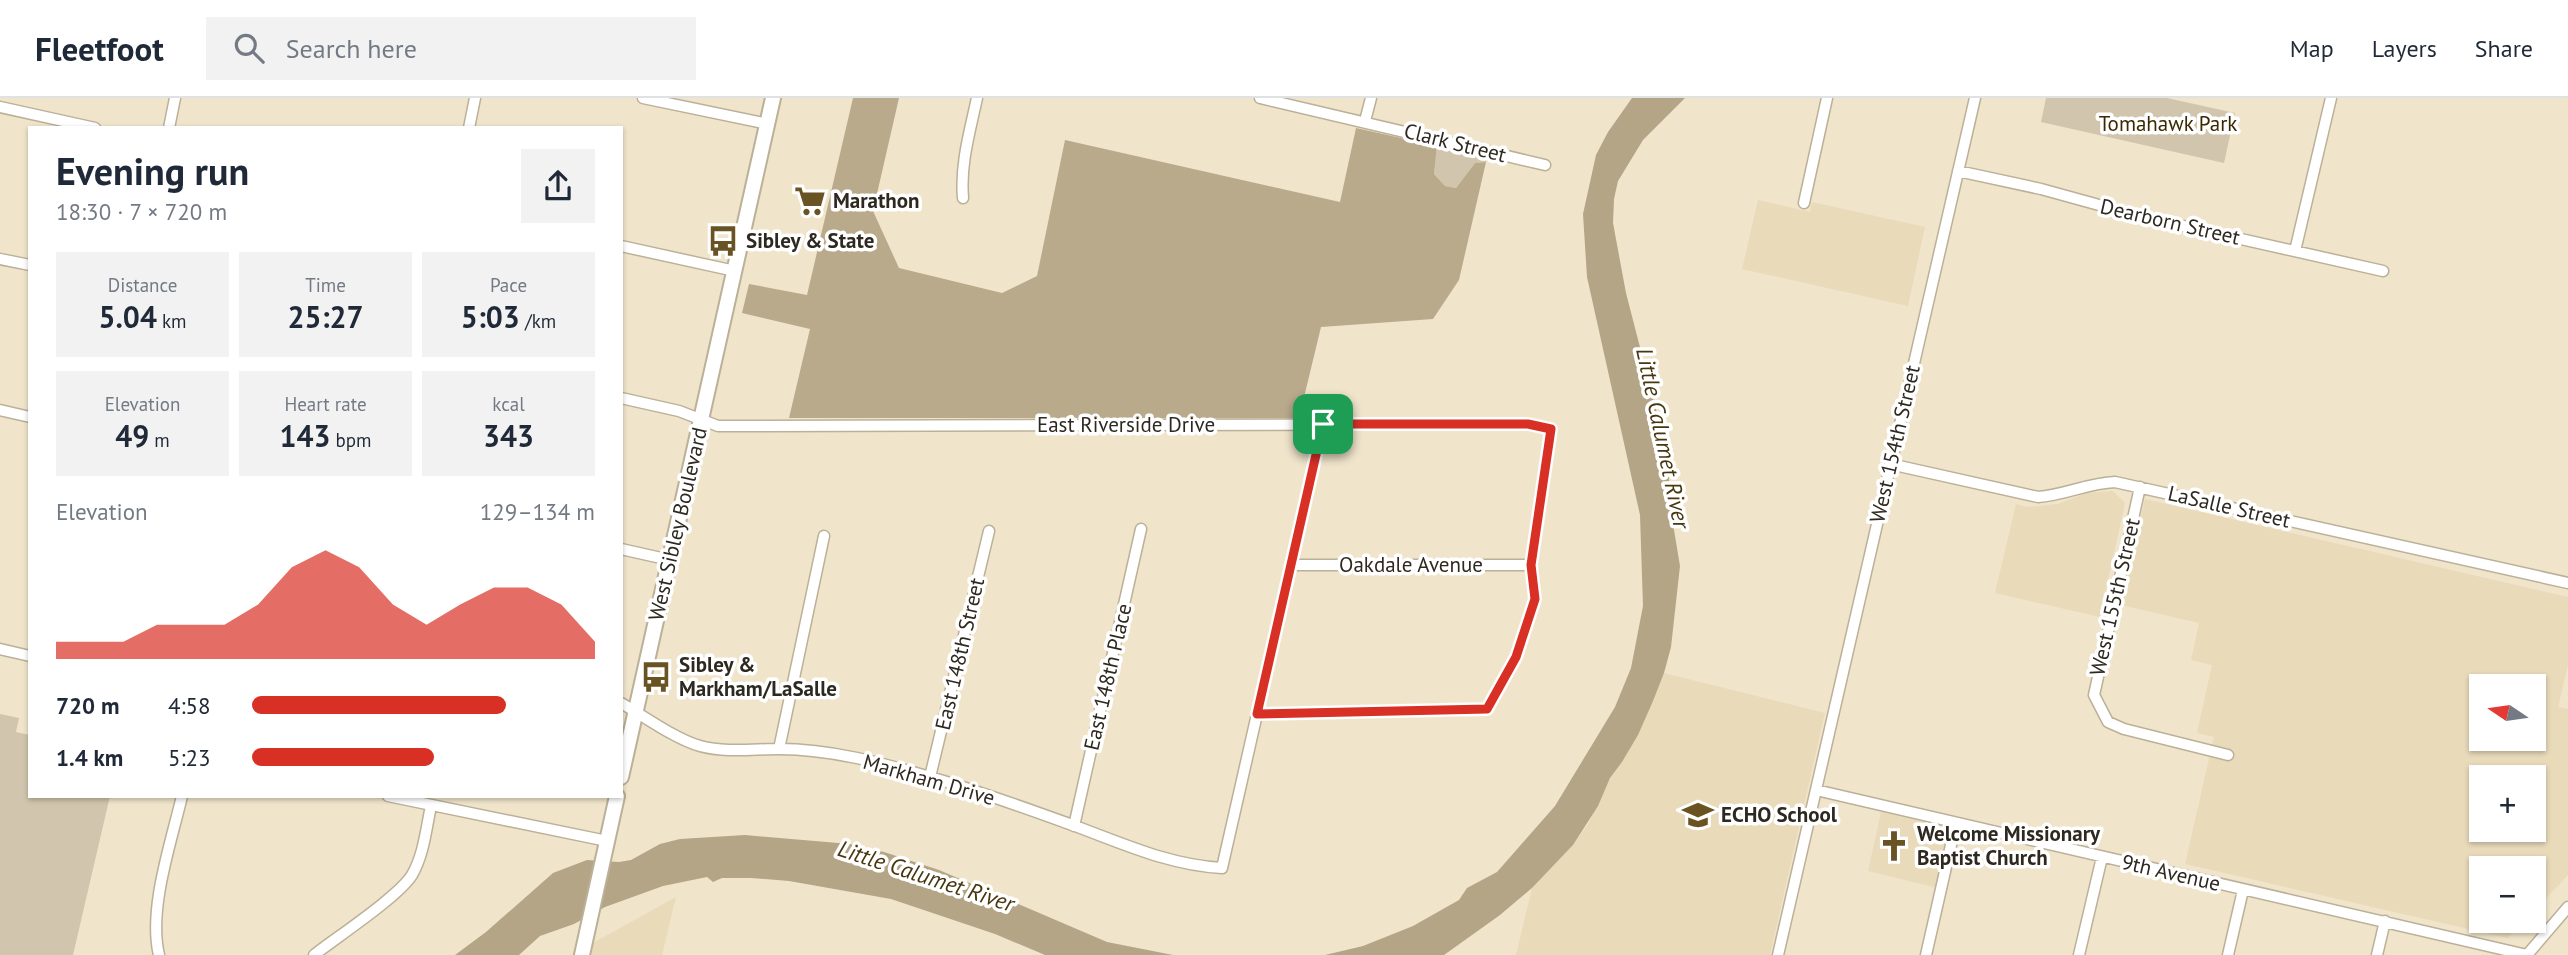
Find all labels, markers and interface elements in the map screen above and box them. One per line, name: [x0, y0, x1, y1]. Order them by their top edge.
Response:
search box: [206, 17, 696, 80]
text: Fleetfoot: [35, 27, 164, 70]
icon: search: [230, 29, 268, 67]
text: Search here: [286, 32, 417, 65]
text: Map: [2290, 33, 2334, 64]
text: Layers: [2372, 33, 2437, 64]
text: Share: [2475, 33, 2533, 64]
park label: Tomahawk Park: [2099, 110, 2237, 137]
street label: Clark Street: [1401, 117, 1509, 168]
text: Evening run: [56, 146, 249, 195]
button: share: [521, 149, 595, 223]
supermarket icon: Marathon: [793, 184, 827, 218]
place label: Marathon: [833, 187, 920, 214]
street label: Dearborn Street: [2098, 192, 2243, 251]
text: 18:30 · 7 × 720 m: [56, 197, 227, 226]
bus stop icon: Sibley & State: [706, 224, 740, 258]
place label: Sibley & State: [746, 227, 874, 254]
text: Distance: [108, 273, 177, 297]
text: Time: [305, 273, 346, 297]
text: Pace: [490, 273, 527, 297]
text: 5.04: [98, 297, 157, 336]
text: 25:27: [287, 297, 364, 336]
text: 5:03: [461, 297, 520, 336]
text: km: [157, 309, 187, 333]
text: /km: [520, 309, 556, 333]
water label: Little Calumet River: [1630, 345, 1697, 532]
street label: West 154th Street: [1863, 362, 1926, 525]
text: Elevation: [105, 392, 180, 416]
text: Heart rate: [284, 392, 367, 416]
text: kcal: [492, 392, 525, 416]
pin: [1293, 394, 1353, 454]
icon: arrive: [1304, 405, 1342, 443]
street label: East Riverside Drive: [1037, 411, 1215, 438]
text: 49: [115, 416, 149, 455]
text: 143: [279, 416, 330, 455]
text: 343: [483, 416, 534, 455]
street label: West Sibley Boulevard: [642, 424, 713, 623]
text: m: [149, 428, 170, 452]
text: bpm: [330, 428, 372, 452]
street label: LaSalle Street: [2165, 479, 2293, 534]
text: Elevation: [56, 497, 148, 526]
text: 129–134 m: [480, 497, 595, 526]
street label: West 155th Street: [2083, 515, 2146, 678]
street label: Oakdale Avenue: [1339, 551, 1483, 578]
street label: East 148th Street: [929, 575, 990, 733]
street label: East 148th Place: [1078, 601, 1138, 753]
place label: Sibley & Markham/LaSalle: [679, 651, 837, 702]
bus stop icon: Sibley & Markham/LaSalle: [639, 660, 673, 694]
north arrow: [2469, 674, 2546, 751]
map controls: [2469, 674, 2546, 933]
text: 720 m: [56, 691, 119, 720]
text: 4:58: [168, 691, 211, 720]
text: 1.4 km: [56, 743, 123, 772]
text: 5:23: [168, 743, 211, 772]
street label: Markham Drive: [860, 748, 998, 811]
button: +: [2469, 765, 2546, 842]
school or university icon: ECHO School: [1681, 798, 1715, 832]
place label: ECHO School: [1721, 801, 1838, 828]
place label: Welcome Missionary Baptist Church: [1917, 820, 2101, 871]
church icon: Welcome Missionary Baptist Church: [1877, 829, 1911, 863]
water label: Little Calumet River: [834, 833, 1019, 918]
street label: 9th Avenue: [2119, 848, 2223, 897]
button: −: [2469, 856, 2546, 933]

